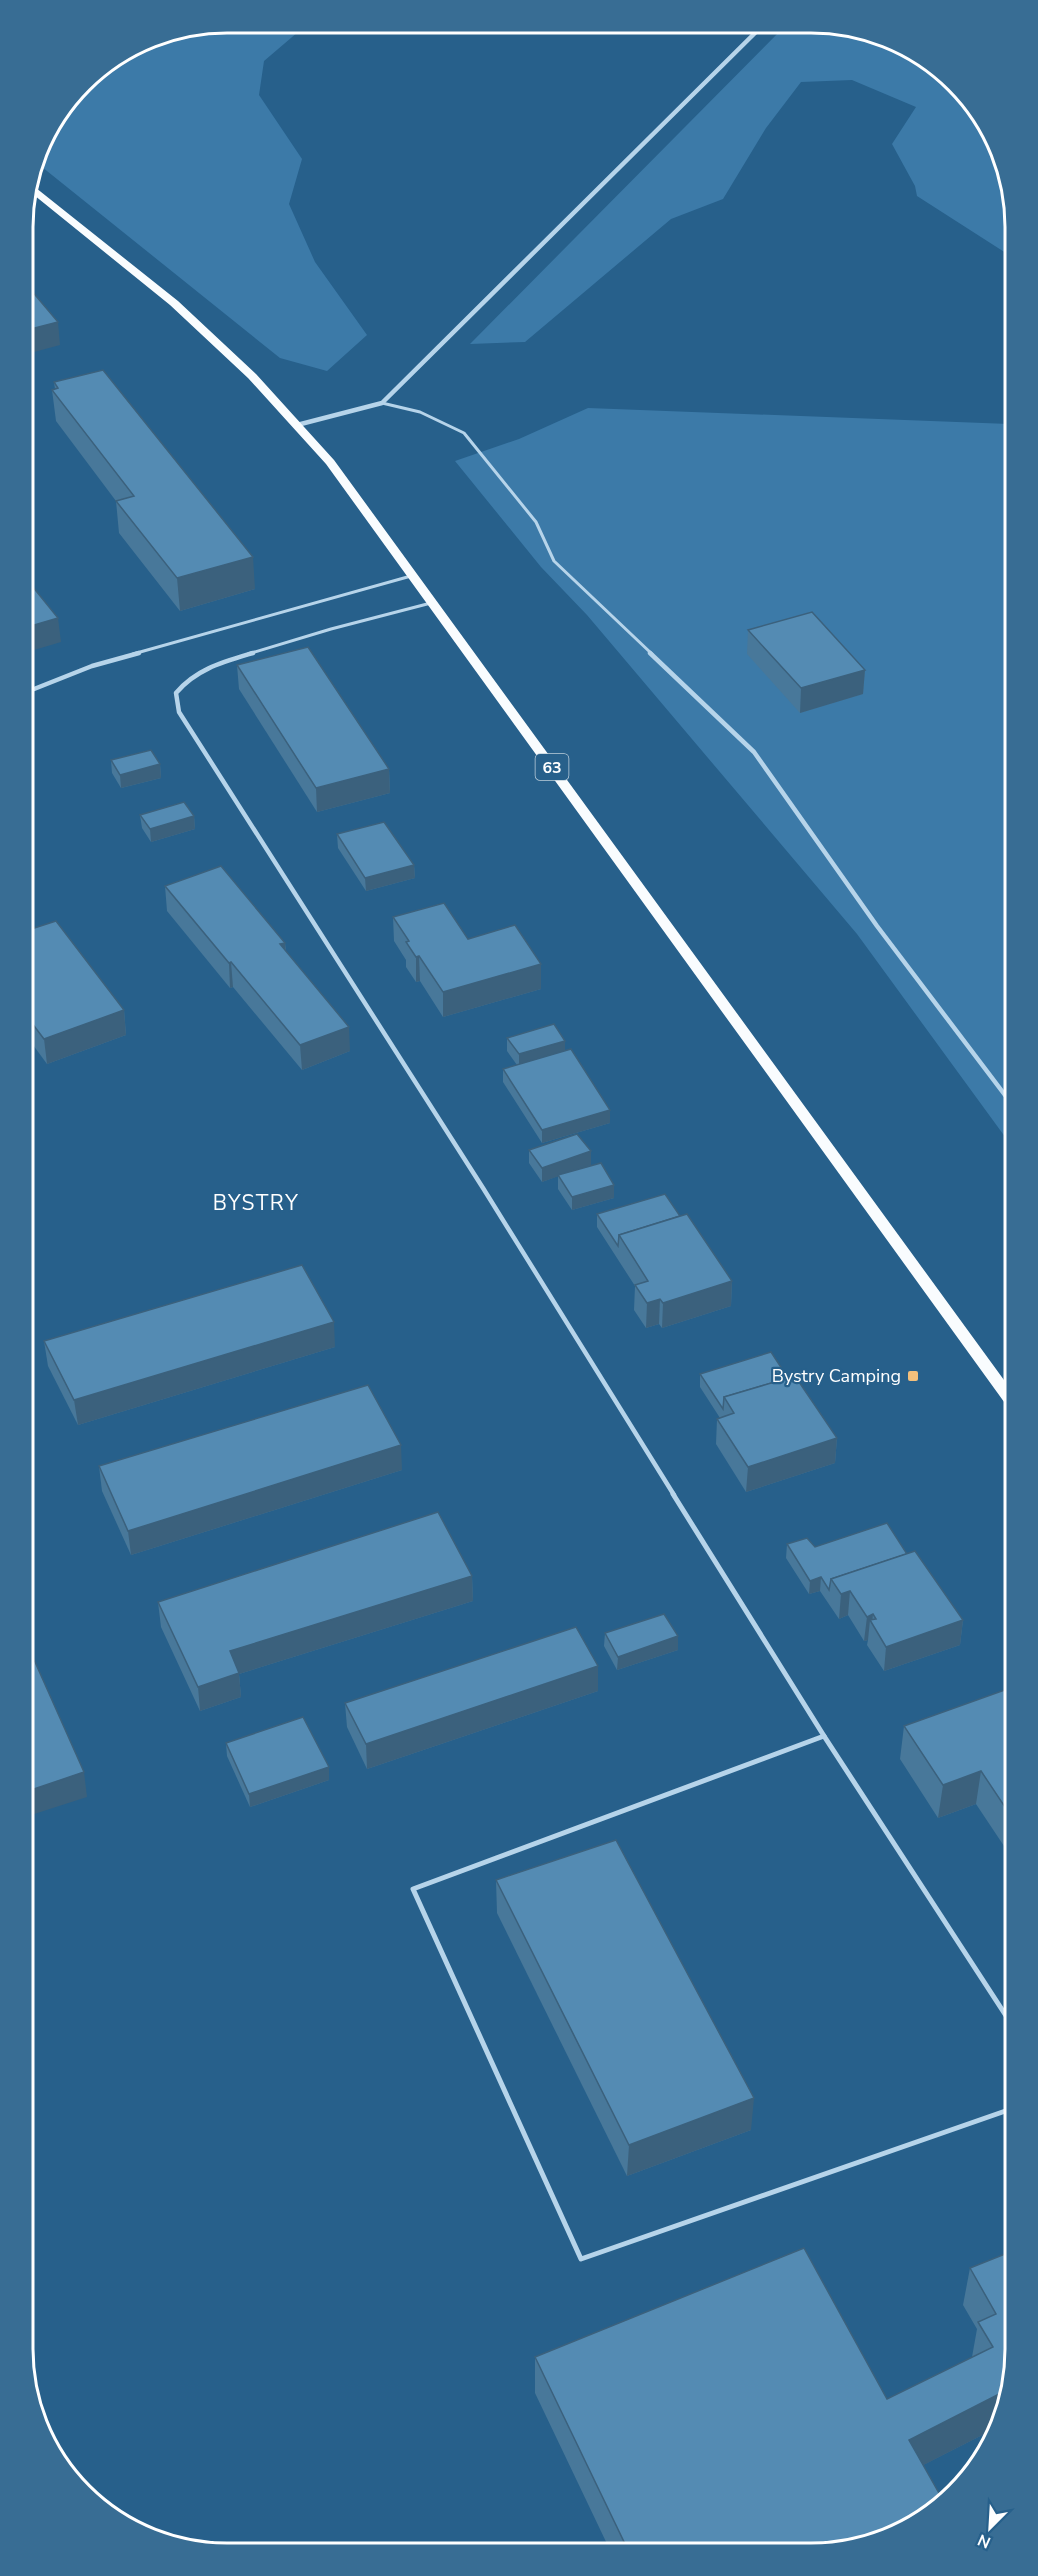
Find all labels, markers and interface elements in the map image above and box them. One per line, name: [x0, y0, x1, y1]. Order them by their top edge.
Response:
road number: 63: [536, 754, 568, 780]
district label: BYSTRY: [213, 1189, 299, 1217]
place label: Bystry Camping: [772, 1364, 901, 1388]
marker: Bystry Camping: [906, 1369, 920, 1383]
north arrow: [960, 2498, 1020, 2558]
text: N: [974, 2528, 994, 2553]

